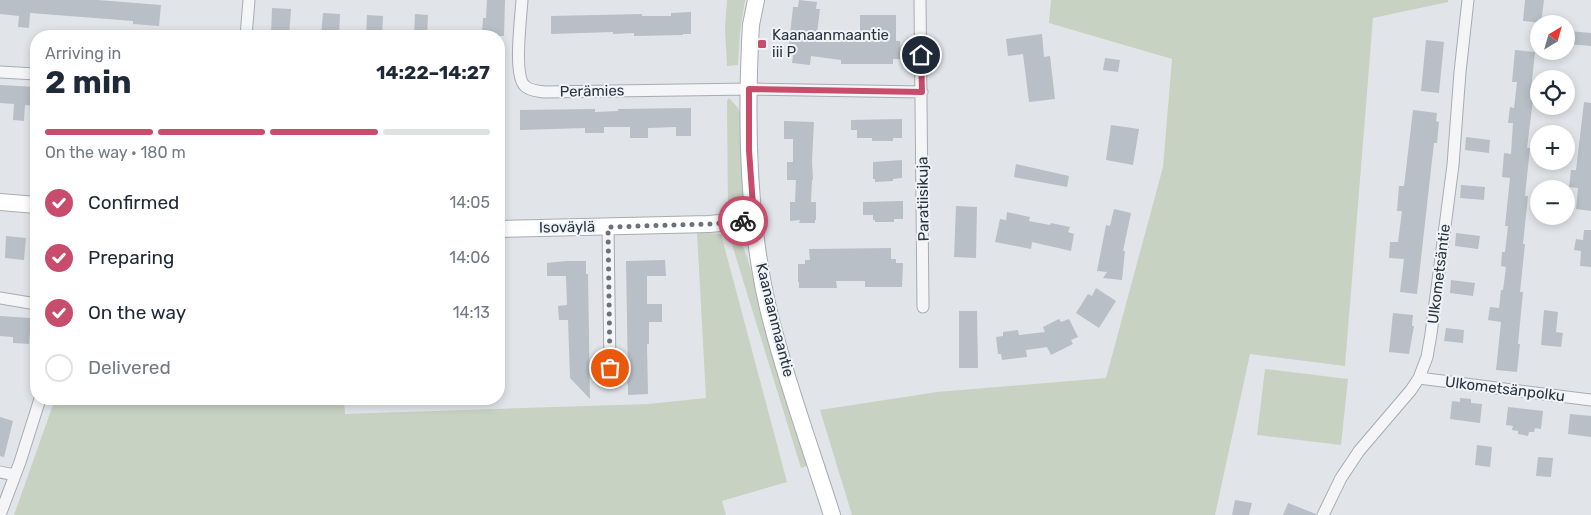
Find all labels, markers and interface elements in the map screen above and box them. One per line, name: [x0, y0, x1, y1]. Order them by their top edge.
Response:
north arrow: [1530, 15, 1575, 60]
map controls: [1530, 15, 1575, 225]
place label: Kaanaanmaantie iii P: [772, 26, 889, 61]
pin: [900, 34, 942, 76]
marker: Kaanaanmaantie iii P: [756, 38, 768, 50]
icon: home: [907, 41, 935, 69]
text: Arriving in: [45, 44, 121, 63]
text: 14:22–14:27: [376, 61, 490, 84]
text: 2 min: [45, 63, 132, 101]
button: locate: [1530, 70, 1575, 115]
street label: Perämies: [559, 81, 625, 101]
button: +: [1530, 125, 1575, 170]
text: On the way · 180 m: [45, 143, 186, 162]
street label: Paratiisikuja: [913, 156, 933, 242]
button: −: [1530, 180, 1575, 225]
icon: check: [45, 189, 73, 217]
text: Confirmed: [88, 191, 179, 214]
text: 14:05: [449, 193, 490, 212]
courier: [718, 196, 768, 246]
icon: bike: [729, 207, 757, 235]
street label: Isoväylä: [539, 218, 595, 236]
street label: Ulkometsäntie: [1424, 223, 1454, 325]
icon: check: [45, 244, 73, 272]
text: Preparing: [88, 246, 174, 269]
text: 14:06: [449, 248, 490, 267]
street label: Kaanaanmaantie: [752, 261, 798, 379]
icon: check: [45, 299, 73, 327]
text: On the way: [88, 301, 186, 324]
text: 14:13: [453, 303, 490, 322]
pin: [589, 347, 631, 389]
icon: bag: [596, 354, 624, 382]
text: Delivered: [88, 356, 171, 379]
street label: Ulkometsänpolku: [1444, 373, 1566, 405]

